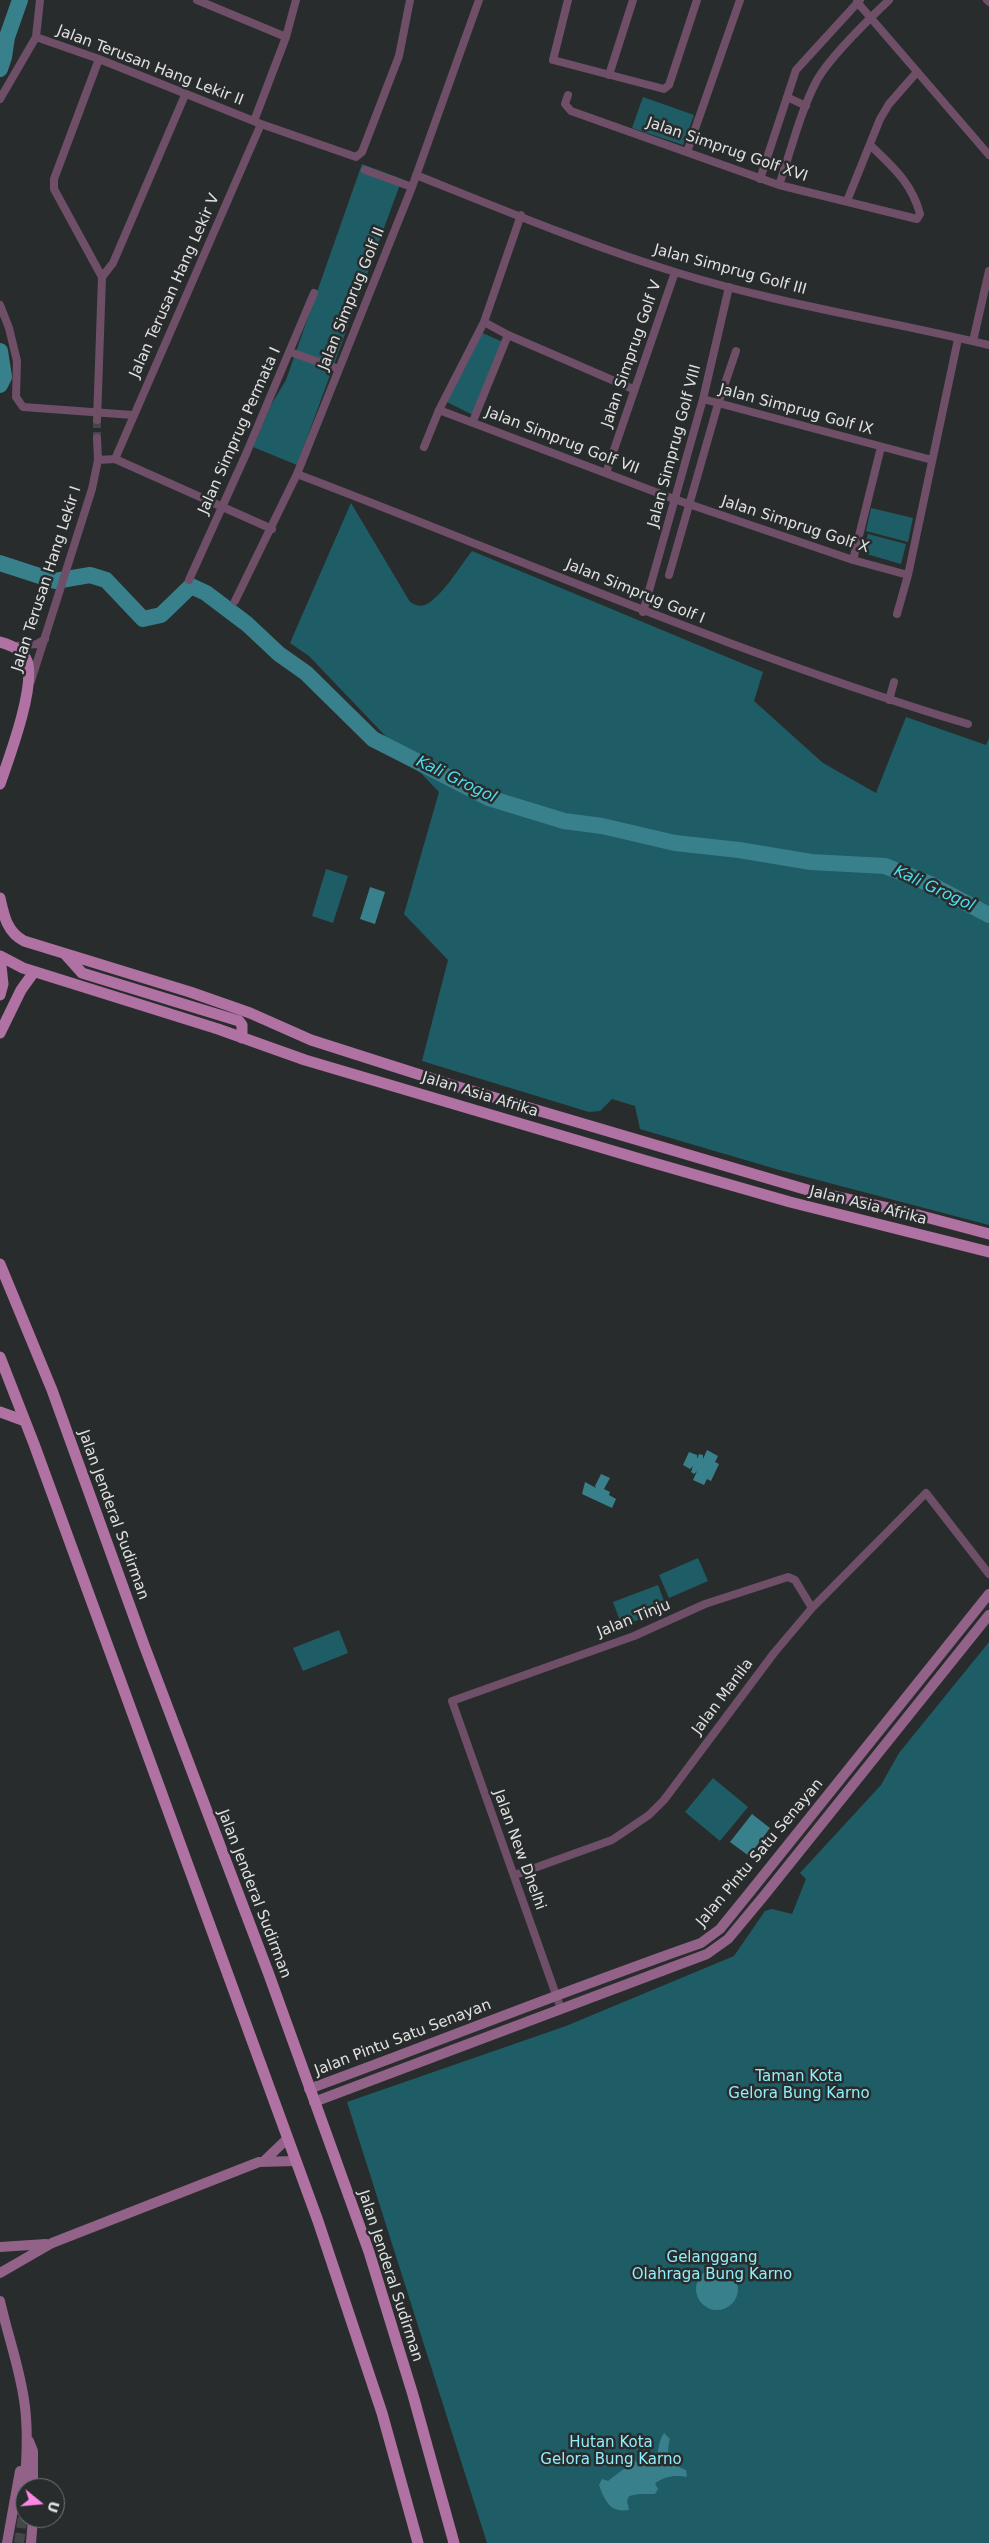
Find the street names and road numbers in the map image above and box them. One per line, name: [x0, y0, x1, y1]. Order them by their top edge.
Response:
street label: Jalan Terusan Hang Lekir II: [54, 22, 246, 110]
street label: Jalan Simprug Golf XVI: [644, 114, 810, 186]
street label: Jalan Terusan Hang Lekir V: [126, 191, 224, 381]
street label: Jalan Simprug Golf II: [315, 225, 389, 373]
street label: Jalan Simprug Golf III: [652, 241, 808, 299]
street label: Jalan Simprug Golf V: [598, 278, 666, 430]
street label: Jalan Simprug Permata I: [195, 345, 285, 517]
street label: Jalan Simprug Golf VIII: [645, 363, 705, 529]
street label: Jalan Simprug Golf IX: [717, 381, 875, 439]
street label: Jalan Simprug Golf VII: [483, 403, 641, 479]
street label: Jalan Terusan Hang Lekir I: [8, 484, 86, 674]
street label: Jalan Simprug Golf X: [719, 493, 871, 557]
street label: Jalan Simprug Golf I: [563, 556, 707, 628]
street label: Jalan Asia Afrika: [420, 1069, 540, 1121]
street label: Jalan Asia Afrika: [807, 1183, 929, 1229]
street label: Jalan Jenderal Sudirman: [74, 1428, 152, 1602]
street label: Jalan Tinju: [595, 1596, 673, 1642]
street label: Jalan Manila: [689, 1655, 757, 1739]
street label: Jalan Pintu Satu Senayan: [693, 1775, 827, 1931]
street label: Jalan New Dhelhi: [489, 1787, 549, 1913]
street label: Jalan Jenderal Sudirman: [213, 1807, 295, 1981]
street label: Jalan Pintu Satu Senayan: [312, 1996, 494, 2080]
street label: Jalan Jenderal Sudirman: [354, 2188, 426, 2364]

